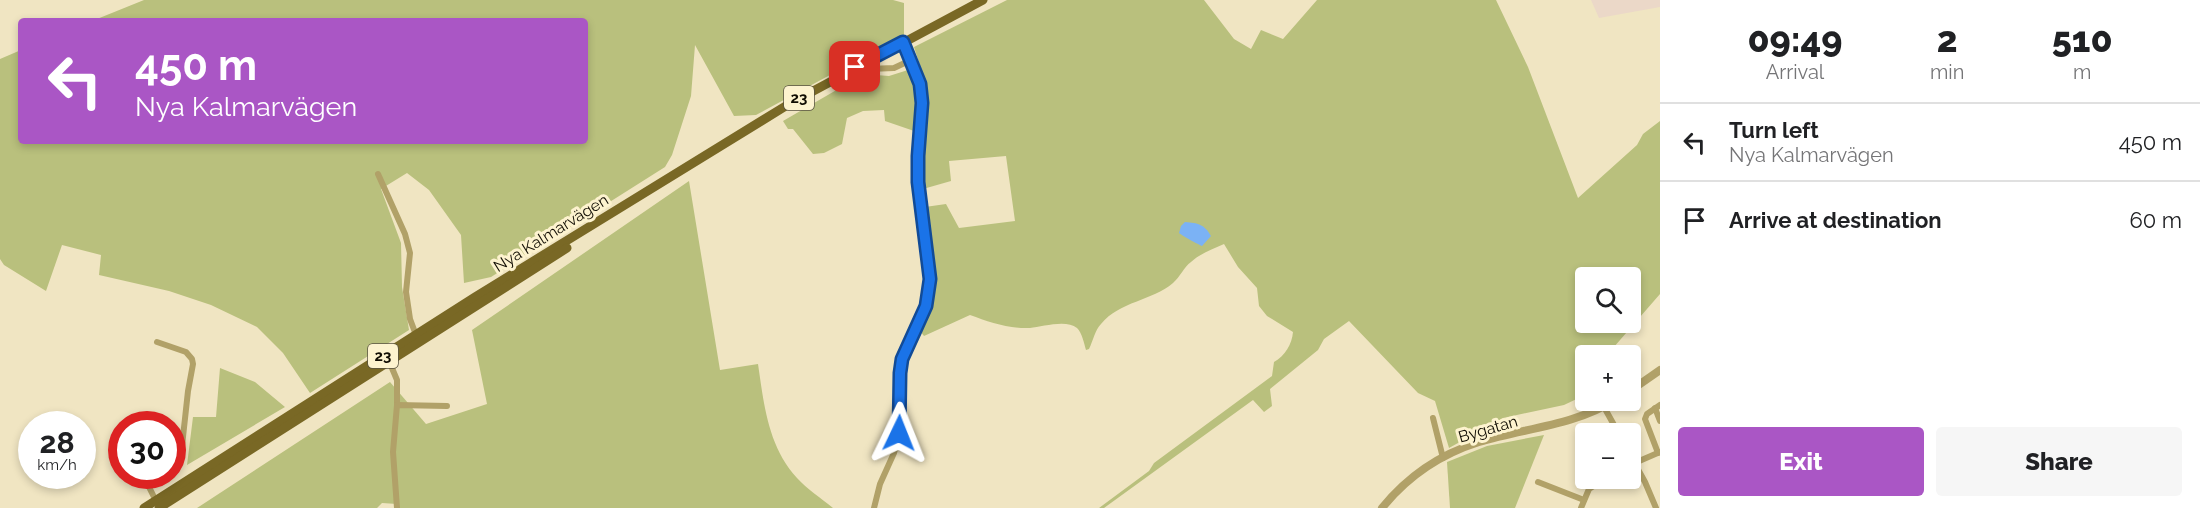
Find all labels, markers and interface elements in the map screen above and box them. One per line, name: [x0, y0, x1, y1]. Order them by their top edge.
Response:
text: 09:49: [1747, 18, 1843, 60]
text: 2: [1937, 18, 1958, 60]
text: 510: [2052, 18, 2113, 60]
text: 450 m: [135, 41, 257, 90]
pin: [829, 41, 880, 92]
icon: left: [36, 42, 114, 120]
icon: arrive: [838, 50, 871, 83]
text: Arrival: [1766, 60, 1824, 84]
text: min: [1930, 60, 1964, 84]
text: m: [2073, 60, 2091, 84]
road number: 23: [784, 86, 814, 110]
text: Nya Kalmarvägen: [135, 91, 357, 122]
text: Turn left: [1729, 117, 1819, 143]
icon: left: [1678, 126, 1711, 159]
text: 450 m: [2119, 129, 2182, 155]
text: Nya Kalmarvägen: [1729, 143, 1894, 167]
street label: Nya Kalmarvägen: [490, 190, 612, 276]
icon: arrive: [1678, 204, 1711, 237]
text: Arrive at destination: [1729, 207, 1942, 233]
text: 60 m: [2129, 207, 2182, 233]
map controls: [1575, 267, 1641, 489]
button: search: [1575, 267, 1641, 333]
road number: 23: [368, 344, 398, 368]
button: +: [1575, 345, 1641, 411]
position arrow: [867, 401, 931, 465]
speed limit sign: 30: [108, 411, 186, 489]
street label: Bygatan: [1456, 411, 1520, 447]
button: −: [1575, 423, 1641, 489]
text: 28: [39, 425, 75, 460]
button: Exit: [1678, 427, 1924, 496]
button: Share: [1936, 427, 2182, 496]
text: km/h: [37, 456, 77, 474]

